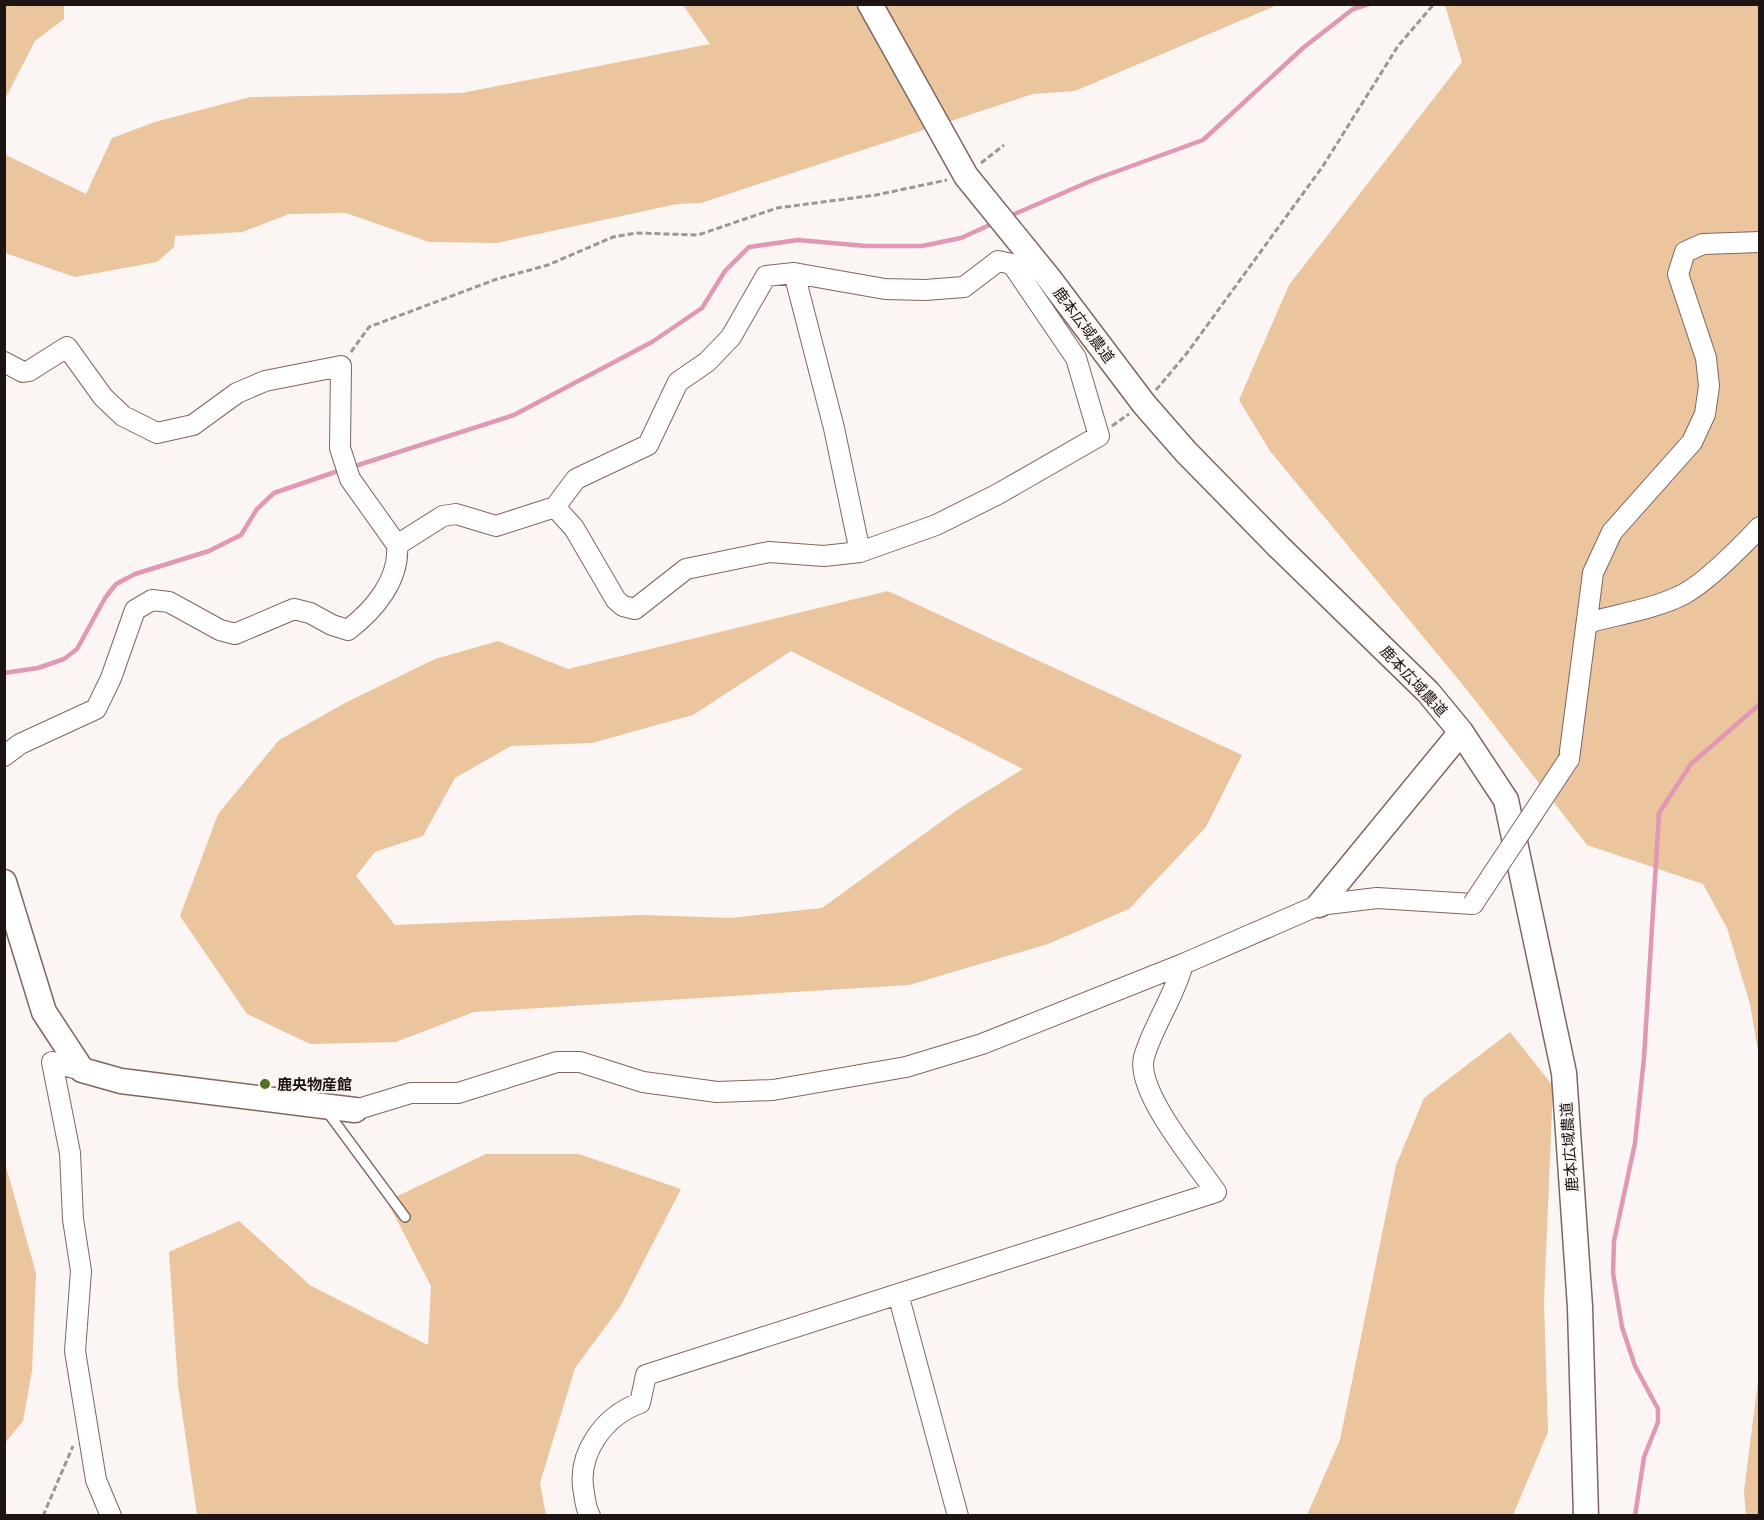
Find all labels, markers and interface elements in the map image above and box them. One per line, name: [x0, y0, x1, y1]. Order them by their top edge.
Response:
street label: 鹿本広域農道: [1049, 283, 1119, 367]
street label: 鹿本広域農道: [1376, 642, 1452, 720]
place label: 鹿央物産館: [277, 1075, 352, 1094]
marker: 鹿央物産館: [258, 1077, 272, 1091]
street label: 鹿本広域農道: [1556, 1101, 1582, 1193]

